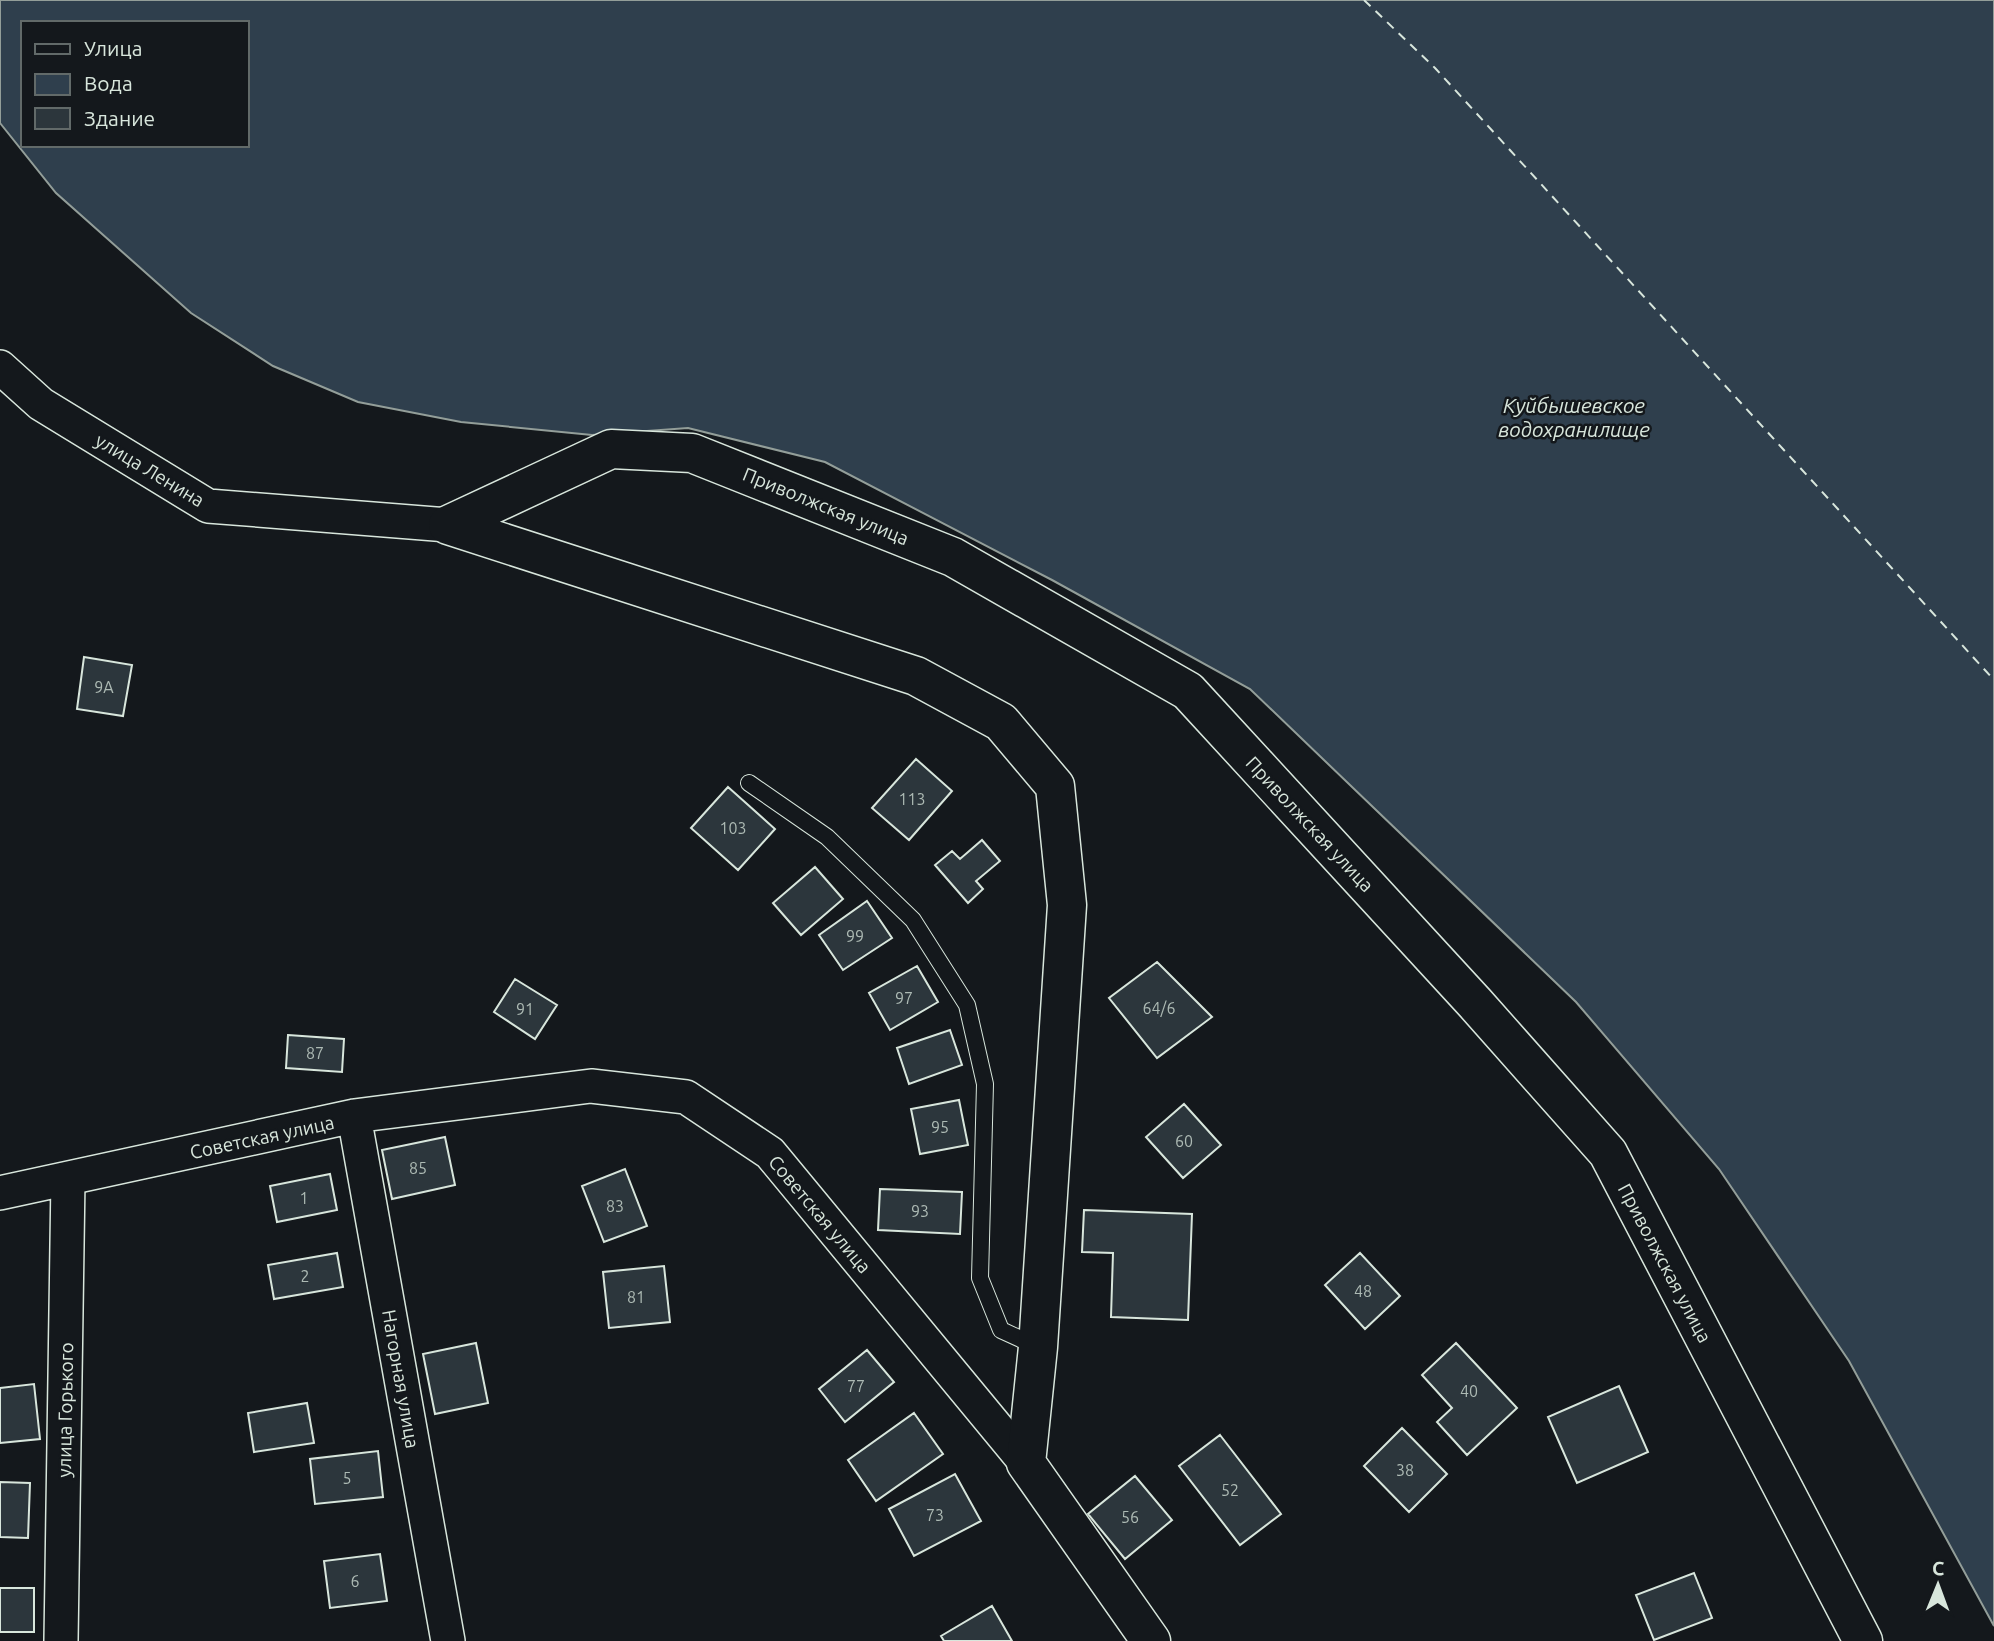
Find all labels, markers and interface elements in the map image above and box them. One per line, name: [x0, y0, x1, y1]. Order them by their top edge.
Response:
legend: [21, 21, 248, 147]
text: Улица: [84, 36, 142, 60]
text: Вода: [84, 71, 133, 95]
text: Здание: [84, 106, 155, 130]
water label: Куйбышевское водохранилище: [1498, 393, 1650, 441]
street label: улица Ленина: [92, 429, 208, 511]
street label: Приволжская улица: [740, 463, 912, 549]
house number: 9А: [94, 678, 114, 696]
street label: Приволжская улица: [1242, 752, 1378, 896]
house number: 113: [898, 790, 926, 808]
house number: 103: [719, 819, 747, 837]
house number: 99: [846, 927, 864, 945]
house number: 97: [895, 989, 913, 1007]
house number: 64/6: [1143, 999, 1175, 1017]
house number: 91: [516, 1000, 534, 1018]
house number: 87: [306, 1044, 324, 1062]
street label: Советская улица: [188, 1111, 336, 1163]
house number: 95: [931, 1118, 949, 1136]
house number: 60: [1175, 1132, 1193, 1150]
street label: Советская улица: [764, 1151, 876, 1277]
house number: 85: [409, 1159, 427, 1177]
street label: Приволжская улица: [1614, 1180, 1716, 1346]
house number: 1: [299, 1189, 309, 1207]
house number: 83: [606, 1197, 624, 1215]
house number: 93: [911, 1202, 929, 1220]
house number: 2: [300, 1267, 310, 1285]
house number: 48: [1354, 1282, 1372, 1300]
house number: 81: [627, 1288, 645, 1306]
street label: Нагорная улица: [378, 1308, 424, 1450]
street label: улица Горького: [53, 1342, 77, 1478]
house number: 77: [847, 1377, 865, 1395]
house number: 40: [1460, 1382, 1478, 1400]
house number: 38: [1396, 1461, 1414, 1479]
house number: 5: [342, 1469, 352, 1487]
house number: 52: [1221, 1481, 1239, 1499]
house number: 73: [926, 1506, 944, 1524]
house number: 56: [1121, 1508, 1139, 1526]
north arrow: [1903, 1550, 1973, 1620]
text: С: [1932, 1557, 1945, 1579]
house number: 6: [350, 1572, 360, 1590]

